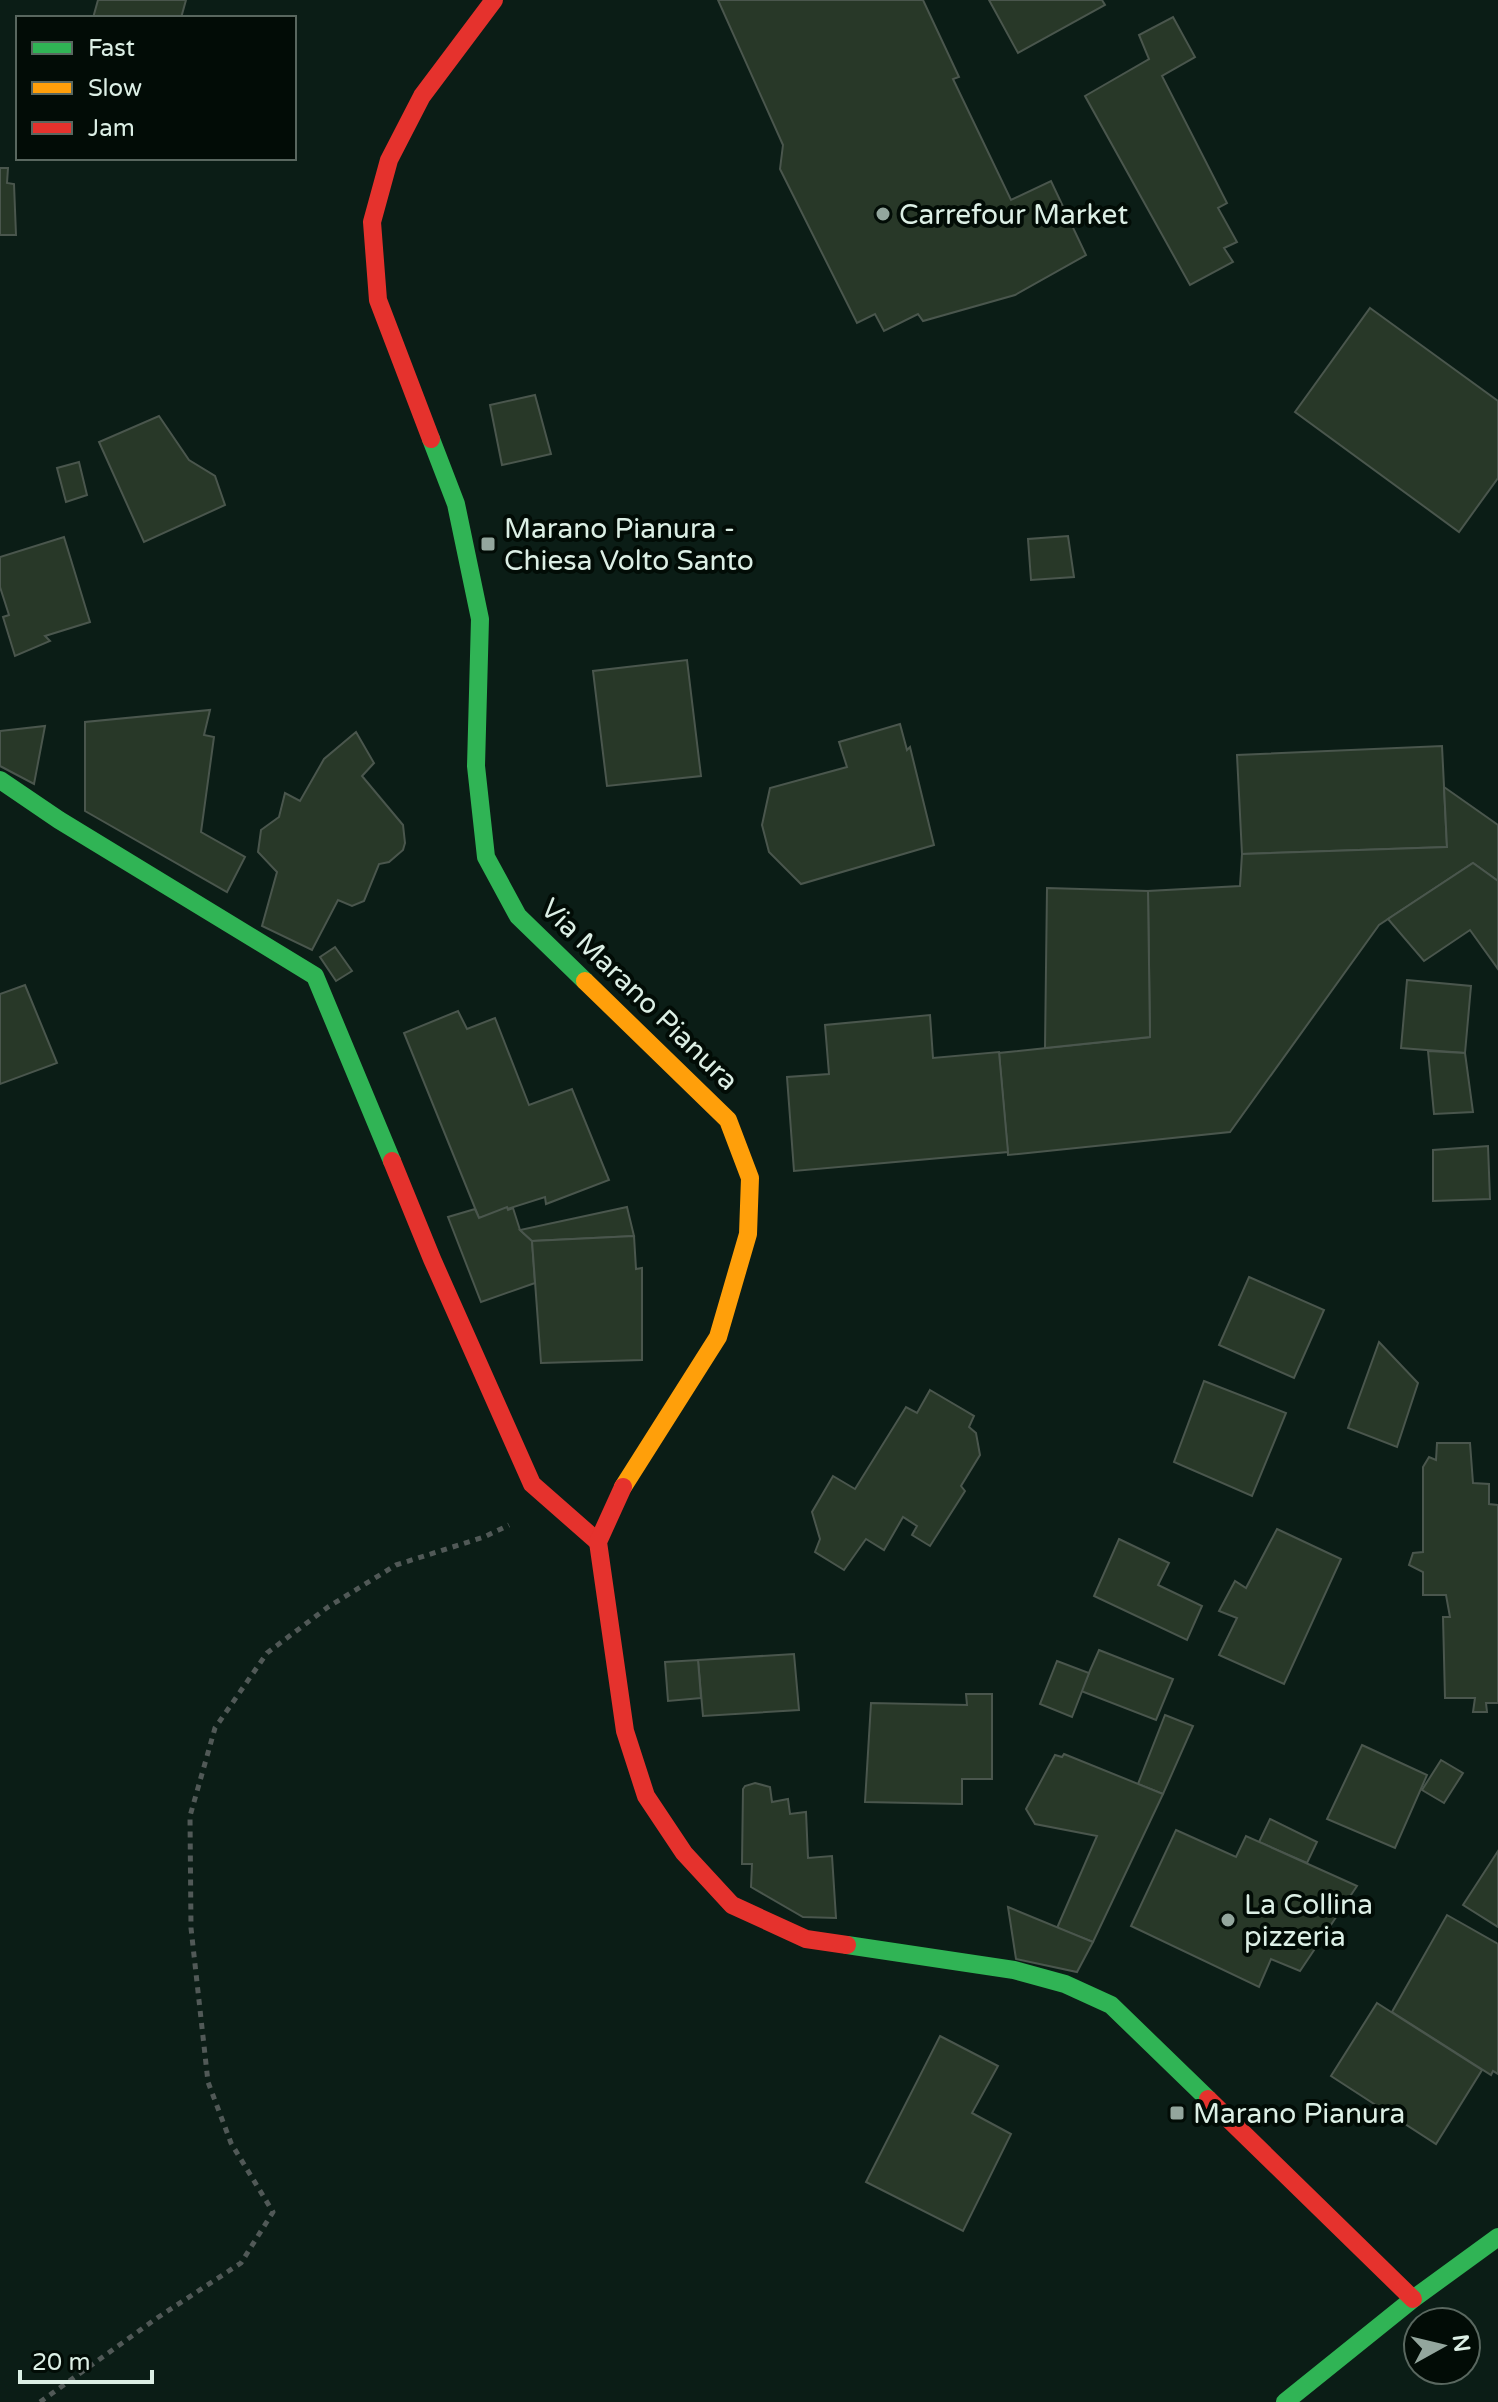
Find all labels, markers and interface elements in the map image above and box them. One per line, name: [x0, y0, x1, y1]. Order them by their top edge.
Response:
legend: [16, 16, 296, 160]
text: Fast: [88, 34, 135, 63]
text: Slow: [88, 74, 142, 103]
text: Jam: [88, 114, 135, 143]
place label: Carrefour Market: [899, 198, 1128, 232]
marker: Carrefour Market: [874, 205, 892, 223]
place label: Marano Pianura - Chiesa Volto Santo: [504, 512, 754, 578]
marker: Marano Pianura - Chiesa Volto Santo: [479, 535, 497, 553]
street label: Via Marano Pianura: [533, 892, 745, 1098]
place label: La Collina pizzeria: [1244, 1888, 1373, 1954]
marker: La Collina pizzeria: [1219, 1911, 1237, 1929]
place label: Marano Pianura: [1193, 2097, 1405, 2131]
marker: Marano Pianura: [1168, 2104, 1186, 2122]
north arrow: [1402, 2306, 1482, 2386]
text: N: [1447, 2333, 1475, 2354]
scale bar: [20, 2334, 152, 2384]
text: 20 m: [32, 2348, 90, 2377]

